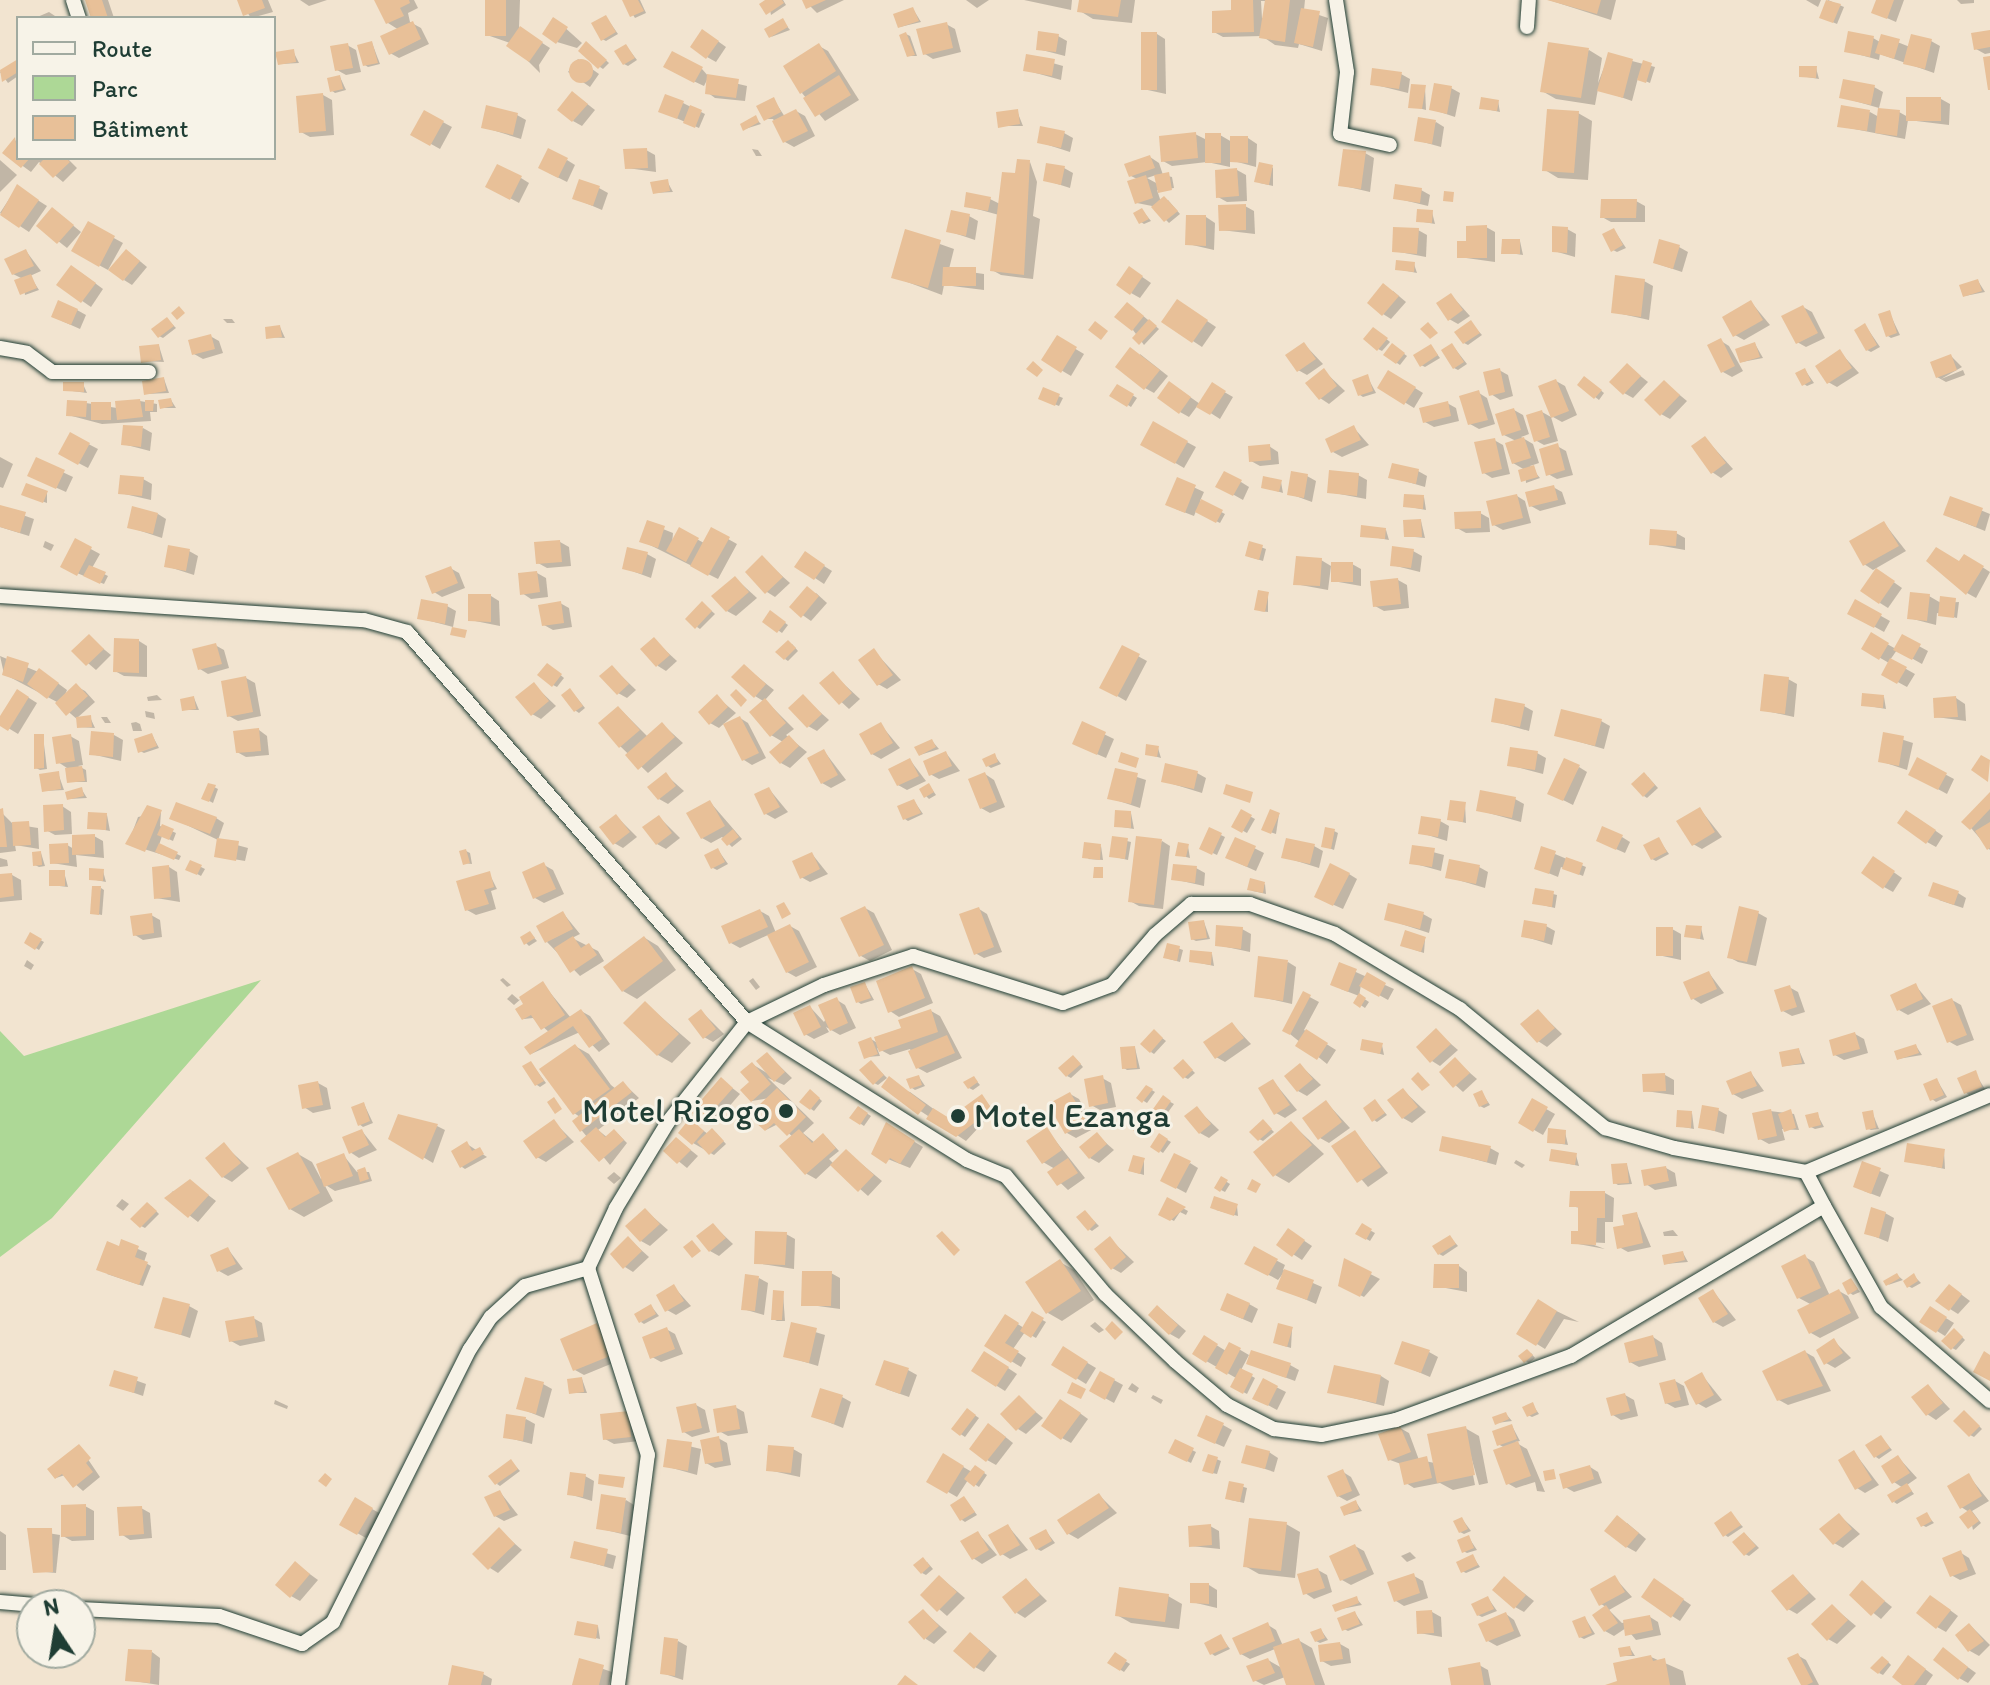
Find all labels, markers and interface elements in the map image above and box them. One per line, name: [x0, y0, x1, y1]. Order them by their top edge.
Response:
legend: [16, 16, 276, 160]
text: Route: [92, 34, 152, 63]
text: Parc: [92, 74, 138, 103]
text: Bâtiment: [92, 114, 188, 143]
place label: Motel Rizogo: [583, 1091, 770, 1131]
place label: Motel Ezanga: [974, 1096, 1169, 1136]
marker: Motel Rizogo: [777, 1102, 795, 1120]
marker: Motel Ezanga: [949, 1107, 967, 1125]
north arrow: [16, 1589, 96, 1669]
text: N: [41, 1592, 61, 1622]

